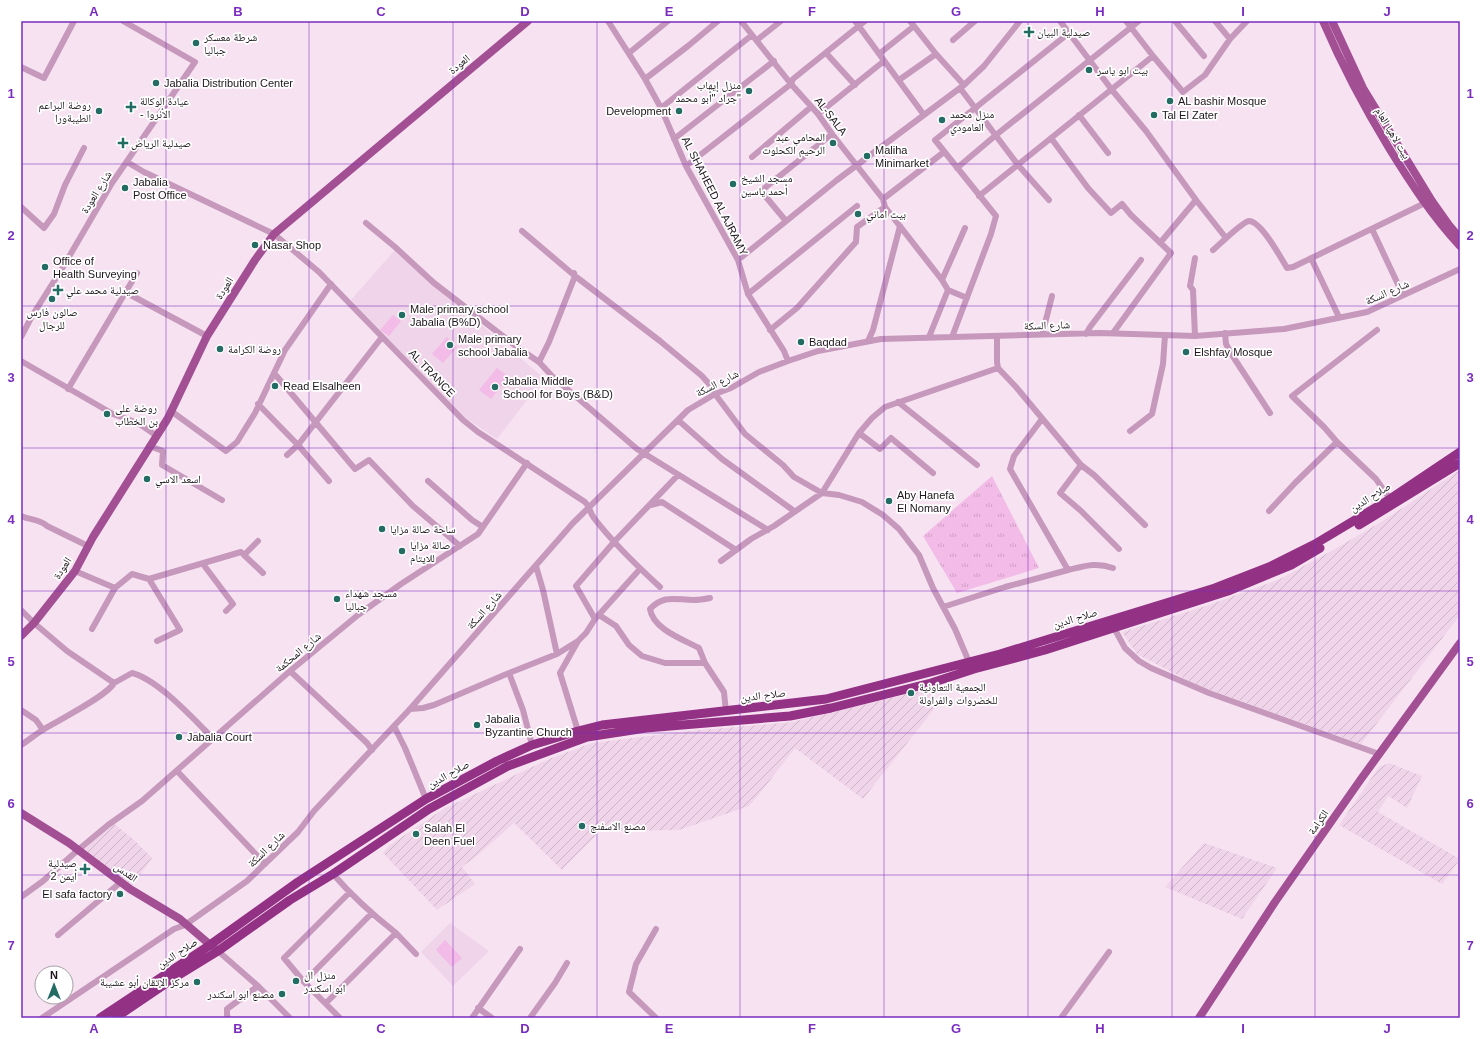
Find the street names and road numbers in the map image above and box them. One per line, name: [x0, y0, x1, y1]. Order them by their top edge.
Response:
street label: العودة: [446, 52, 472, 76]
street label: AL-SALA: [812, 94, 850, 138]
street label: بيت لاهيا العام: [1372, 105, 1413, 161]
street label: AL SHAHEED AL AJRAMY: [680, 135, 751, 258]
street label: شارع العودة: [78, 169, 115, 216]
street label: العودة: [213, 275, 235, 301]
street label: شارع السكة: [1363, 277, 1411, 308]
street label: شارع السكة: [1024, 318, 1070, 333]
street label: AL TRANCE: [406, 347, 458, 399]
street label: شارع السكة: [694, 367, 741, 400]
street label: صلاح الدين: [1347, 480, 1393, 515]
street label: العودة: [51, 555, 73, 581]
street label: شارع السكة: [464, 589, 504, 632]
street label: صلاح الدين: [1051, 606, 1099, 631]
street label: شارع المحكمة: [273, 630, 324, 675]
street label: صلاح الدين: [740, 686, 787, 705]
street label: صلاح الدين: [425, 758, 471, 791]
street label: الكرامة: [1305, 807, 1331, 837]
street label: شارع السكة: [245, 829, 287, 870]
street label: القدس: [112, 860, 140, 885]
street label: صلاح الدين: [155, 936, 200, 971]

